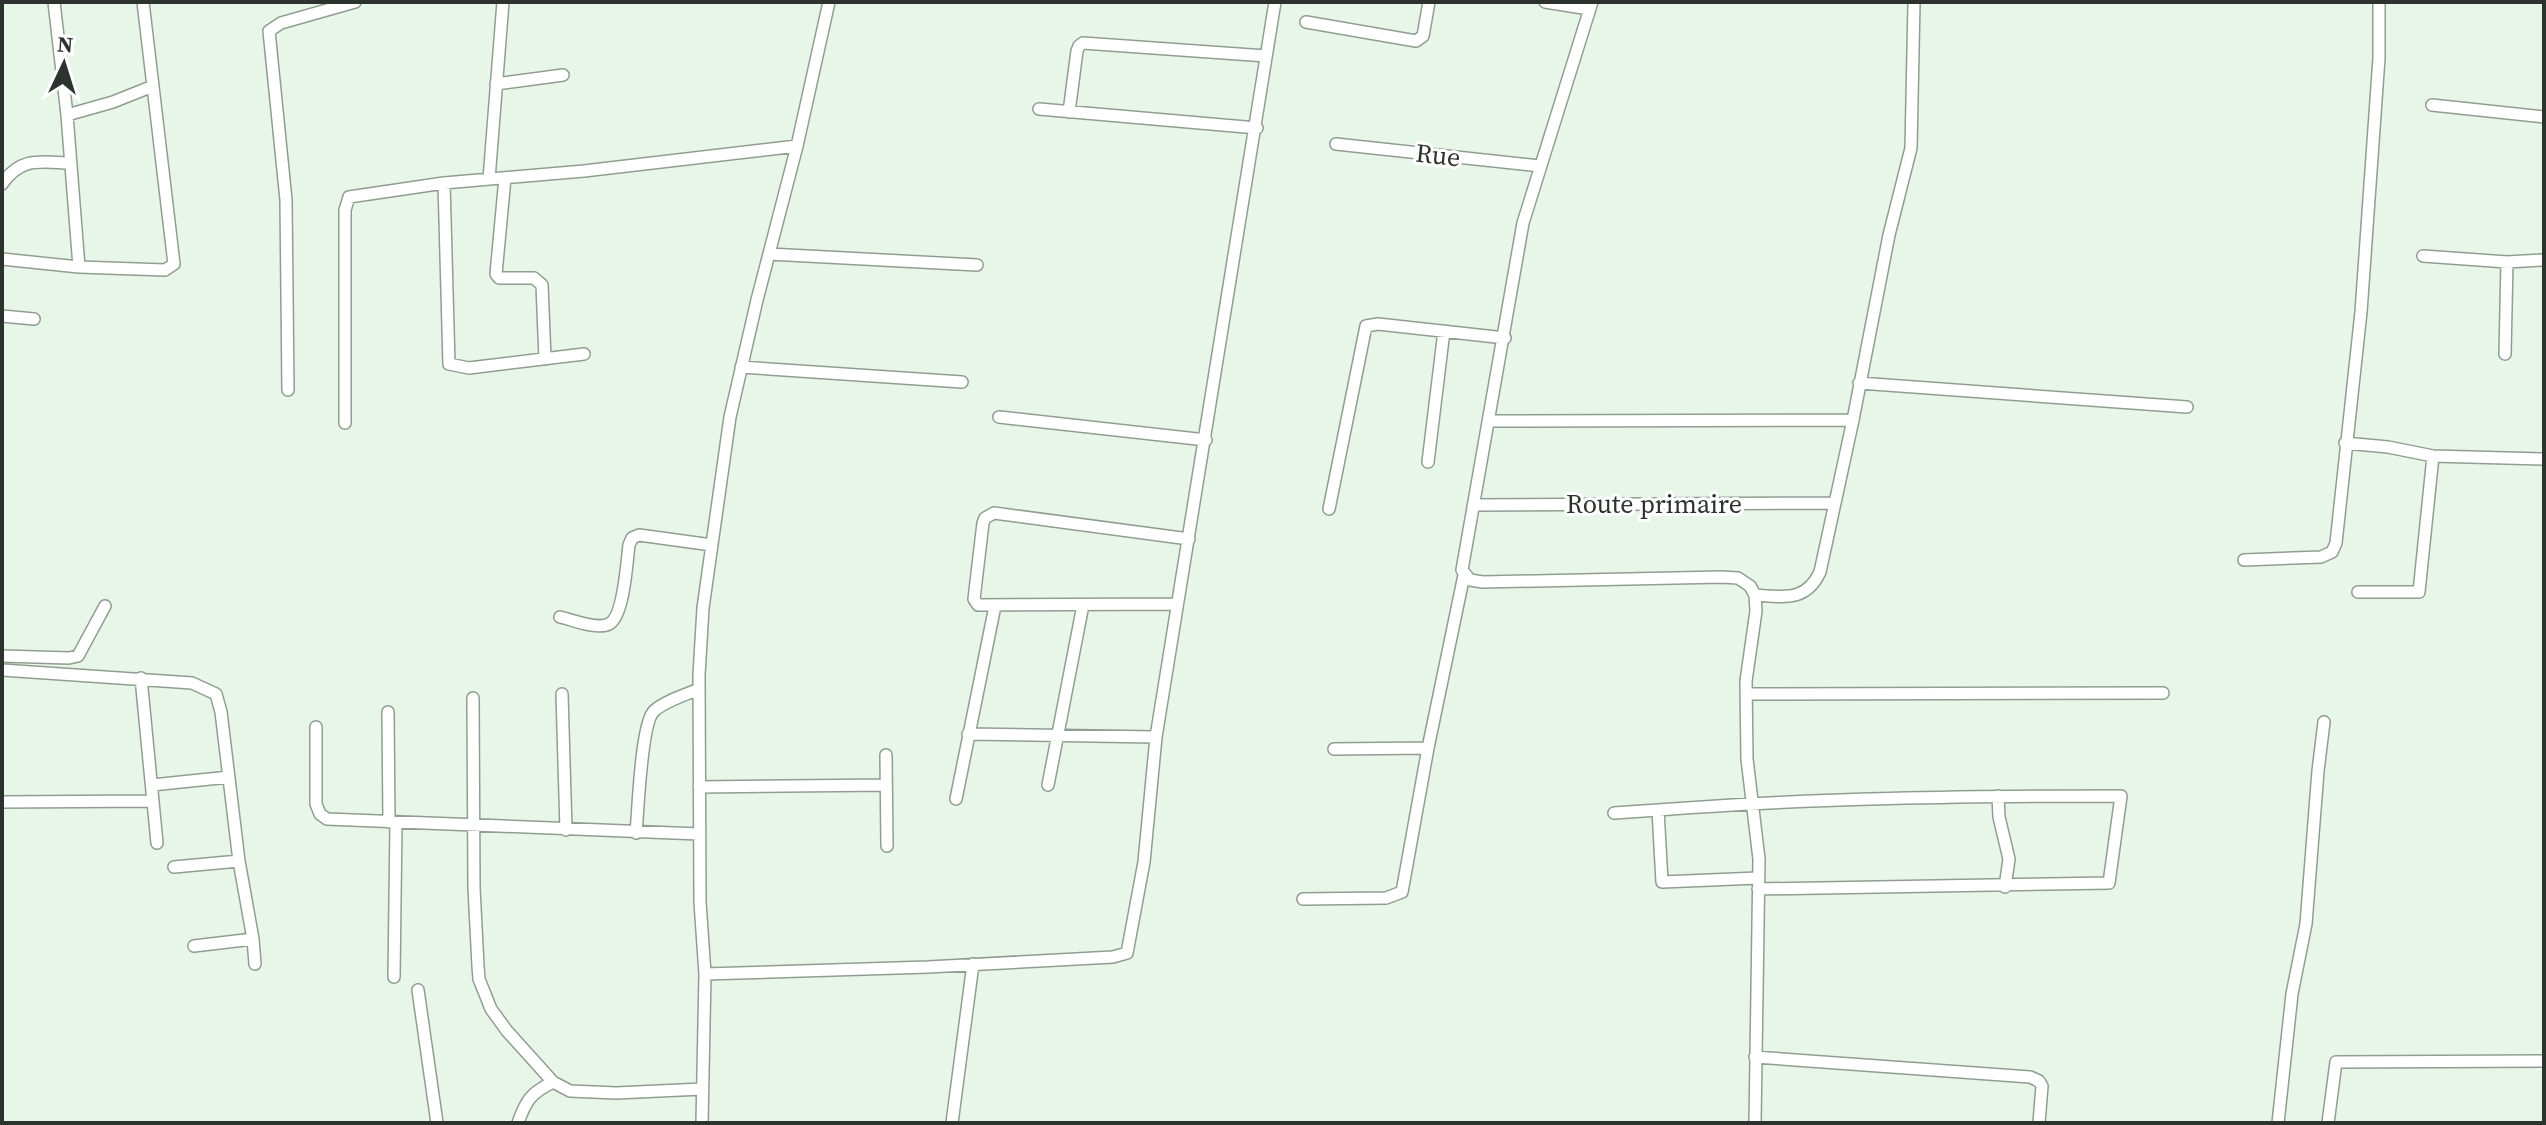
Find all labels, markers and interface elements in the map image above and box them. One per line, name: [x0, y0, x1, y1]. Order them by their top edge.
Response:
north arrow: [24, 24, 104, 104]
text: N: [56, 29, 74, 60]
street label: Rue: [1414, 135, 1462, 175]
street label: Route primaire: [1566, 486, 1742, 522]

